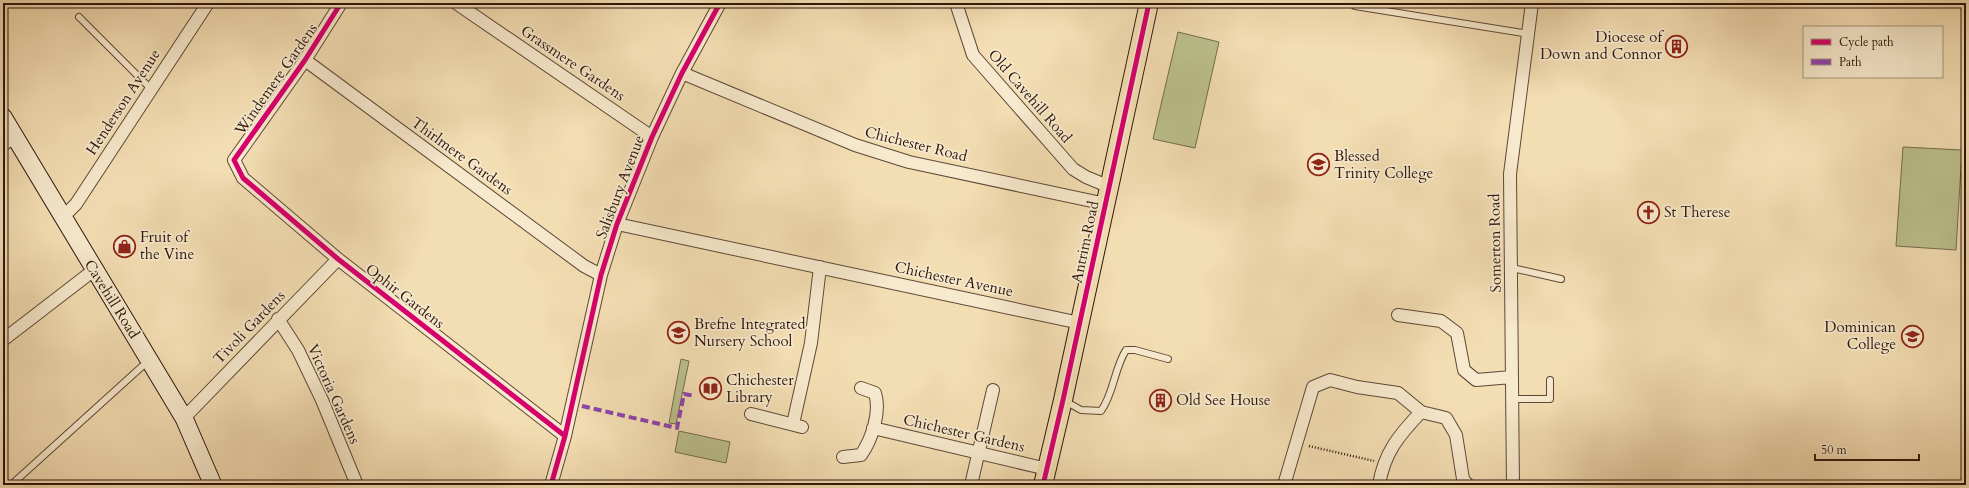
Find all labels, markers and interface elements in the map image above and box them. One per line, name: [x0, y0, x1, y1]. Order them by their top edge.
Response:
street label: Windemere Gardens: [229, 19, 322, 140]
street label: Grassmere Gardens: [517, 21, 629, 105]
legend: [1803, 26, 1943, 78]
place label: Diocese of Down and Connor: [1540, 27, 1664, 64]
building icon: Diocese of Down and Connor: [1664, 33, 1690, 59]
text: Cycle path: [1839, 34, 1894, 50]
street label: Henderson Avenue: [81, 45, 165, 159]
street label: Old Cavehill Road: [984, 45, 1076, 147]
text: Path: [1839, 54, 1862, 70]
street label: Thirlmere Gardens: [407, 112, 517, 200]
street label: Chichester Road: [863, 122, 969, 166]
street label: Salisbury Avenue: [591, 132, 649, 242]
place label: Blessed Trinity College: [1334, 146, 1434, 183]
school or university icon: Blessed Trinity College: [1305, 152, 1331, 178]
street label: Somerton Road: [1484, 193, 1506, 293]
street label: Antrim Road: [1067, 199, 1103, 285]
church icon: St Therese: [1635, 199, 1661, 225]
place label: St Therese: [1664, 202, 1731, 222]
place label: Fruit of the Vine: [140, 227, 195, 264]
shop icon: Fruit of the Vine: [111, 233, 137, 259]
street label: Cavehill Road: [80, 256, 144, 342]
street label: Chichester Avenue: [893, 257, 1015, 301]
street label: Ophir Gardens: [361, 259, 449, 333]
street label: Tivoli Gardens: [209, 286, 289, 368]
place label: Brefne Integrated Nursery School: [694, 314, 806, 351]
place label: Dominican College: [1824, 317, 1896, 354]
school or university icon: Brefne Integrated Nursery School: [666, 320, 692, 346]
school or university icon: Dominican College: [1899, 323, 1925, 349]
street label: Victoria Gardens: [303, 341, 365, 447]
place label: Chichester Library: [726, 370, 794, 407]
library icon: Chichester Library: [698, 376, 724, 402]
building icon: Old See House: [1148, 387, 1174, 413]
place label: Old See House: [1176, 390, 1271, 410]
street label: Chichester Gardens: [901, 409, 1027, 457]
scale bar: [1815, 436, 1919, 462]
text: 50 m: [1821, 442, 1848, 458]

